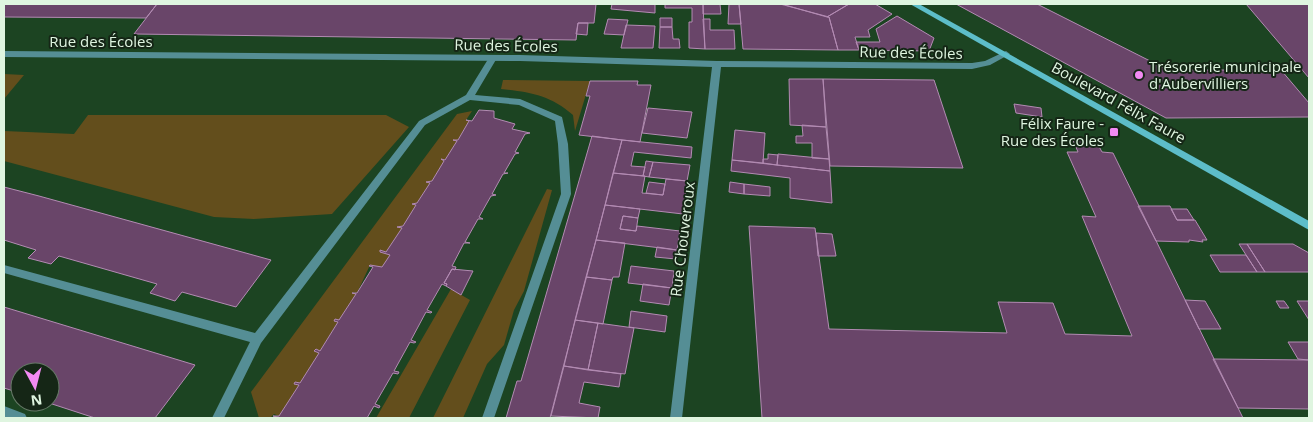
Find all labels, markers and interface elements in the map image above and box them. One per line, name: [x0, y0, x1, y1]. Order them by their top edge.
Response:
street label: Rue des Écoles: [49, 31, 153, 51]
street label: Rue des Écoles: [454, 34, 558, 56]
street label: Rue des Écoles: [859, 41, 963, 63]
place label: Trésorerie municipale d'Aubervilliers: [1149, 56, 1302, 93]
street label: Boulevard Félix Faure: [1048, 57, 1190, 147]
marker: Trésorerie municipale d'Aubervilliers: [1133, 69, 1145, 81]
place label: Félix Faure - Rue des Écoles: [1001, 113, 1104, 150]
marker: Félix Faure - Rue des Écoles: [1108, 126, 1120, 138]
street label: Rue Chouveroux: [665, 180, 699, 298]
north arrow: [10, 362, 60, 412]
text: N: [30, 390, 43, 411]

